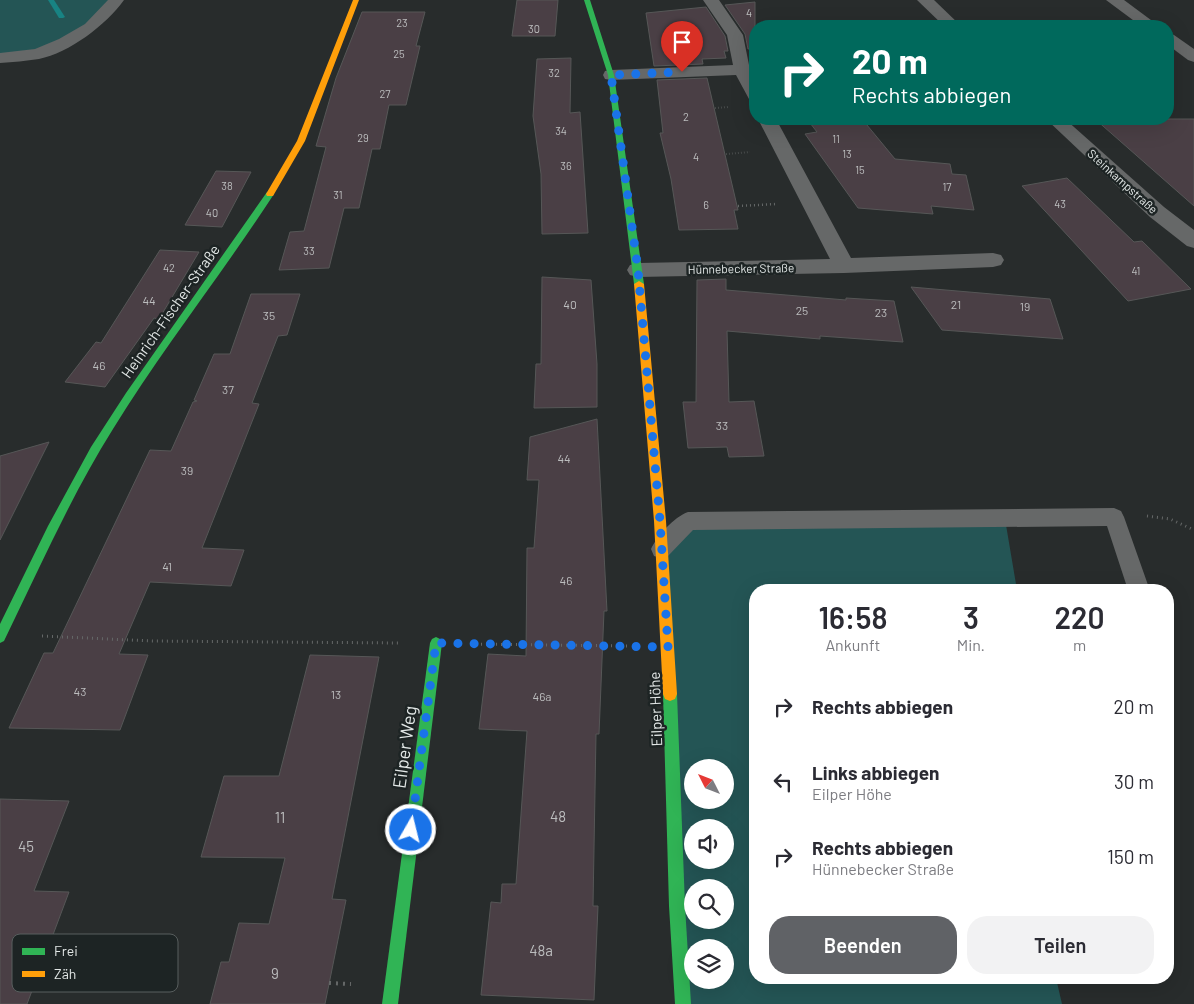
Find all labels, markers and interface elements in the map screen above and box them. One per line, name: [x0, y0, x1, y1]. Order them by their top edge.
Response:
house number: 4: [746, 6, 752, 19]
house number: 23: [396, 16, 408, 29]
pin: [661, 21, 703, 72]
house number: 30: [528, 22, 540, 35]
icon: arrive: [668, 28, 696, 56]
text: 20 m: [852, 39, 928, 81]
icon: right: [769, 40, 834, 105]
house number: 25: [393, 47, 405, 60]
house number: 32: [548, 66, 560, 79]
text: Rechts abbiegen: [852, 81, 1011, 107]
house number: 27: [379, 87, 391, 100]
house number: 2: [683, 110, 689, 123]
house number: 34: [555, 124, 567, 137]
house number: 29: [357, 131, 369, 144]
house number: 11: [832, 132, 840, 145]
street label: Steinkampstraße: [1085, 146, 1161, 216]
house number: 13: [842, 147, 852, 160]
house number: 4: [693, 150, 699, 163]
house number: 36: [560, 159, 572, 172]
house number: 15: [855, 163, 865, 176]
house number: 38: [221, 179, 233, 192]
house number: 17: [942, 180, 952, 193]
house number: 31: [333, 188, 343, 201]
house number: 43: [1054, 197, 1066, 210]
house number: 6: [703, 198, 709, 211]
house number: 40: [206, 206, 218, 219]
street label: Heinrich-Fischer-Straße: [117, 241, 223, 381]
house number: 33: [303, 244, 315, 257]
street label: Hünnebecker Straße: [688, 260, 794, 276]
house number: 42: [163, 261, 175, 274]
house number: 41: [1132, 264, 1140, 277]
house number: 44: [142, 293, 156, 307]
house number: 40: [563, 297, 577, 311]
house number: 21: [951, 297, 961, 311]
house number: 19: [1020, 299, 1030, 313]
house number: 25: [796, 303, 808, 317]
house number: 23: [875, 305, 887, 319]
house number: 35: [263, 308, 275, 322]
house number: 46: [93, 358, 105, 372]
house number: 37: [222, 382, 234, 396]
house number: 33: [716, 418, 728, 432]
house number: 44: [557, 451, 571, 465]
house number: 39: [181, 463, 193, 477]
house number: 41: [162, 559, 172, 573]
house number: 46: [560, 573, 572, 587]
text: 16:58: [818, 599, 887, 635]
text: 3: [963, 599, 979, 635]
text: 220: [1054, 599, 1105, 635]
text: Ankunft: [825, 635, 880, 654]
text: Min.: [957, 635, 985, 654]
text: m: [1073, 635, 1086, 654]
street label: Eilper Höhe: [645, 671, 665, 747]
house number: 43: [74, 684, 86, 698]
house number: 13: [331, 687, 341, 701]
house number: 46a: [533, 689, 551, 703]
icon: right: [769, 693, 797, 721]
text: Rechts abbiegen: [812, 695, 953, 718]
text: 20 m: [1114, 695, 1154, 718]
street label: Eilper Weg: [387, 704, 421, 790]
north arrow: [684, 759, 734, 809]
map controls: [684, 759, 734, 989]
text: Links abbiegen: [812, 761, 939, 784]
icon: left: [769, 768, 797, 796]
text: 30 m: [1114, 770, 1154, 793]
text: Eilper Höhe: [812, 784, 892, 803]
position arrow: [384, 803, 436, 855]
house number: 48: [550, 807, 566, 825]
house number: 11: [275, 808, 285, 826]
button: sound: [684, 819, 734, 869]
text: Rechts abbiegen: [812, 836, 953, 859]
house number: 45: [18, 837, 34, 855]
icon: right: [769, 843, 797, 871]
text: 150 m: [1107, 845, 1154, 868]
text: Hünnebecker Straße: [812, 859, 954, 878]
button: search: [684, 879, 734, 929]
button: Beenden: [769, 916, 957, 974]
button: Teilen: [967, 916, 1154, 974]
legend: [12, 934, 178, 992]
button: layers: [684, 939, 734, 989]
house number: 48a: [529, 941, 553, 959]
text: Frei: [54, 942, 78, 959]
house number: 9: [271, 964, 279, 982]
text: Zäh: [54, 965, 76, 982]

